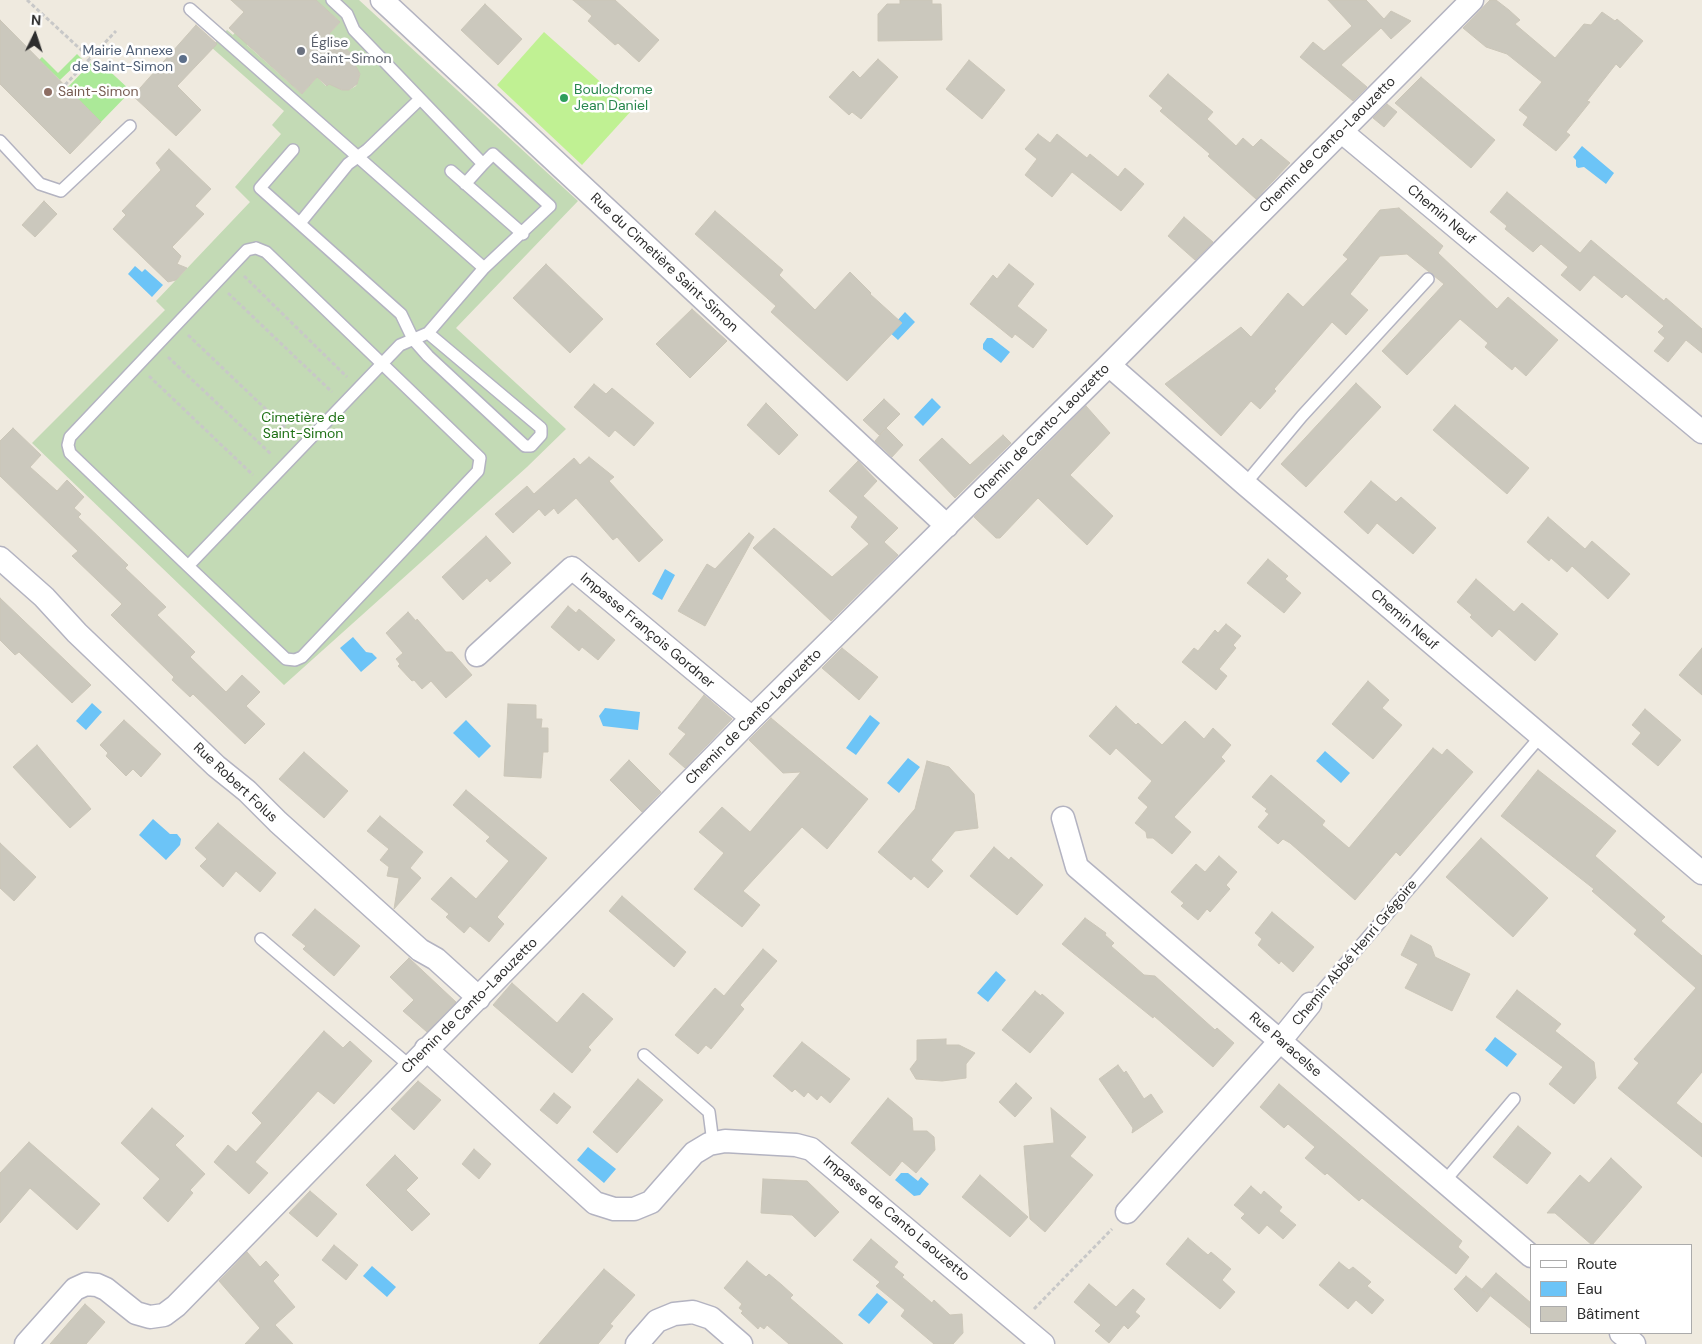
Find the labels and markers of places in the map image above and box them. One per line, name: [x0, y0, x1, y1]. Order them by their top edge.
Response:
place label: Église Saint-Simon: [311, 35, 391, 68]
place label: Mairie Annexe de Saint-Simon: [72, 43, 173, 75]
marker: Église Saint-Simon: [295, 45, 307, 57]
marker: Mairie Annexe de Saint-Simon: [177, 53, 189, 65]
place label: Boulodrome Jean Daniel: [574, 82, 653, 114]
place label: Saint-Simon: [58, 84, 138, 100]
marker: Saint-Simon: [42, 86, 54, 98]
marker: Boulodrome Jean Daniel: [558, 92, 570, 104]

